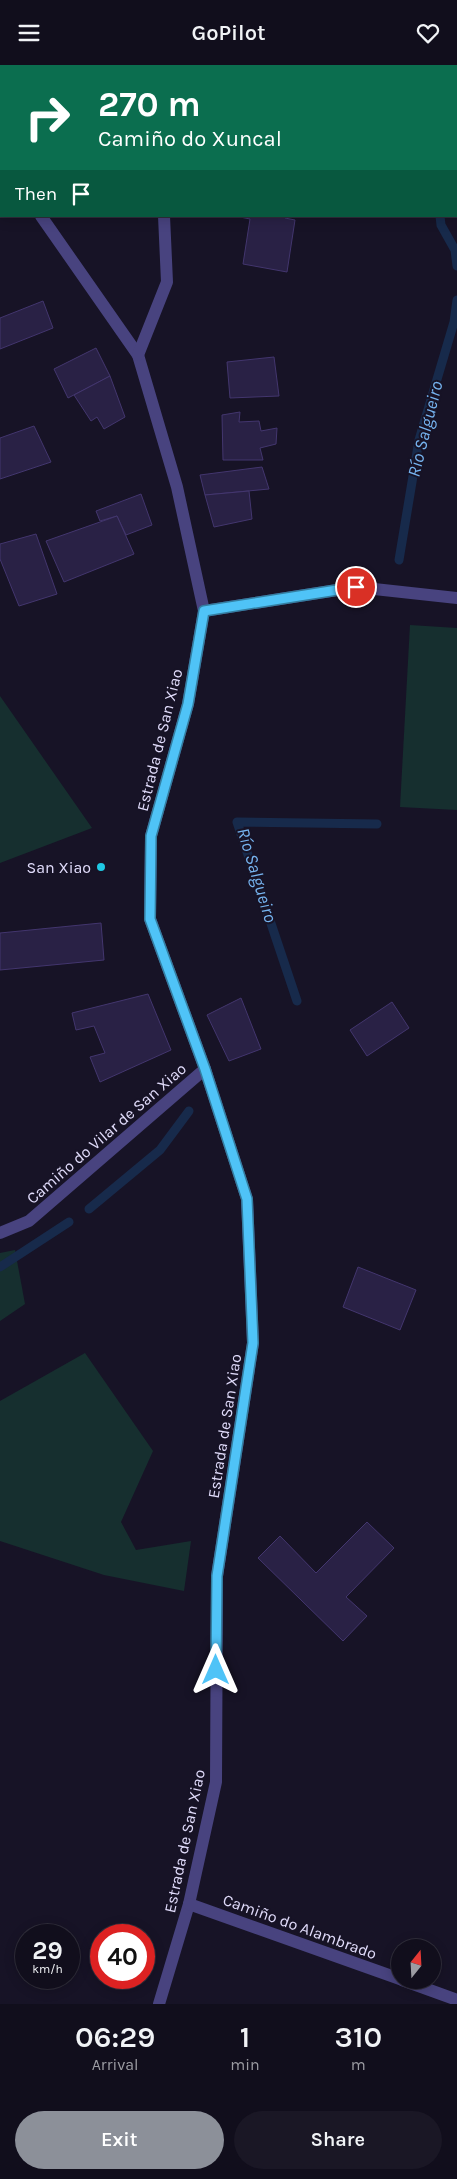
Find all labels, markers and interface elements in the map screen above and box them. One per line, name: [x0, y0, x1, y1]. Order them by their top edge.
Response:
icon: menu: [15, 19, 43, 47]
icon: heart: [414, 19, 442, 47]
text: GoPilot: [191, 20, 266, 46]
text: 270 m: [98, 84, 201, 125]
icon: right: [15, 85, 80, 150]
text: Camiño do Xuncal: [98, 126, 282, 152]
icon: arrive: [67, 180, 95, 208]
text: Then: [15, 183, 57, 205]
water label: Río Salgueiro: [402, 379, 448, 479]
pin: [335, 566, 377, 608]
icon: arrive: [342, 573, 370, 601]
street label: Estrada de San Xiao: [133, 667, 186, 813]
water label: Río Salgueiro: [232, 825, 282, 925]
place label: San Xiao: [26, 858, 91, 877]
marker: San Xiao: [95, 861, 107, 873]
street label: Camiño do Vilar de San Xiao: [23, 1059, 190, 1208]
street label: Estrada de San Xiao: [204, 1352, 245, 1500]
position arrow: [189, 1643, 241, 1695]
street label: Estrada de San Xiao: [160, 1768, 209, 1915]
street label: Camiño do Alambrado: [220, 1890, 379, 1963]
speed limit sign: 40: [90, 1924, 155, 1989]
text: 29: [32, 1936, 63, 1965]
north arrow: [391, 1939, 441, 1989]
map controls: [391, 1939, 441, 1989]
text: km/h: [32, 1962, 63, 1976]
text: 06:29: [75, 2019, 155, 2055]
text: 1: [240, 2019, 250, 2055]
text: 310: [335, 2019, 382, 2055]
text: Arrival: [92, 2055, 139, 2074]
text: min: [230, 2055, 260, 2074]
text: m: [351, 2055, 366, 2074]
button: Exit: [15, 2111, 224, 2169]
button: Share: [234, 2111, 442, 2169]

